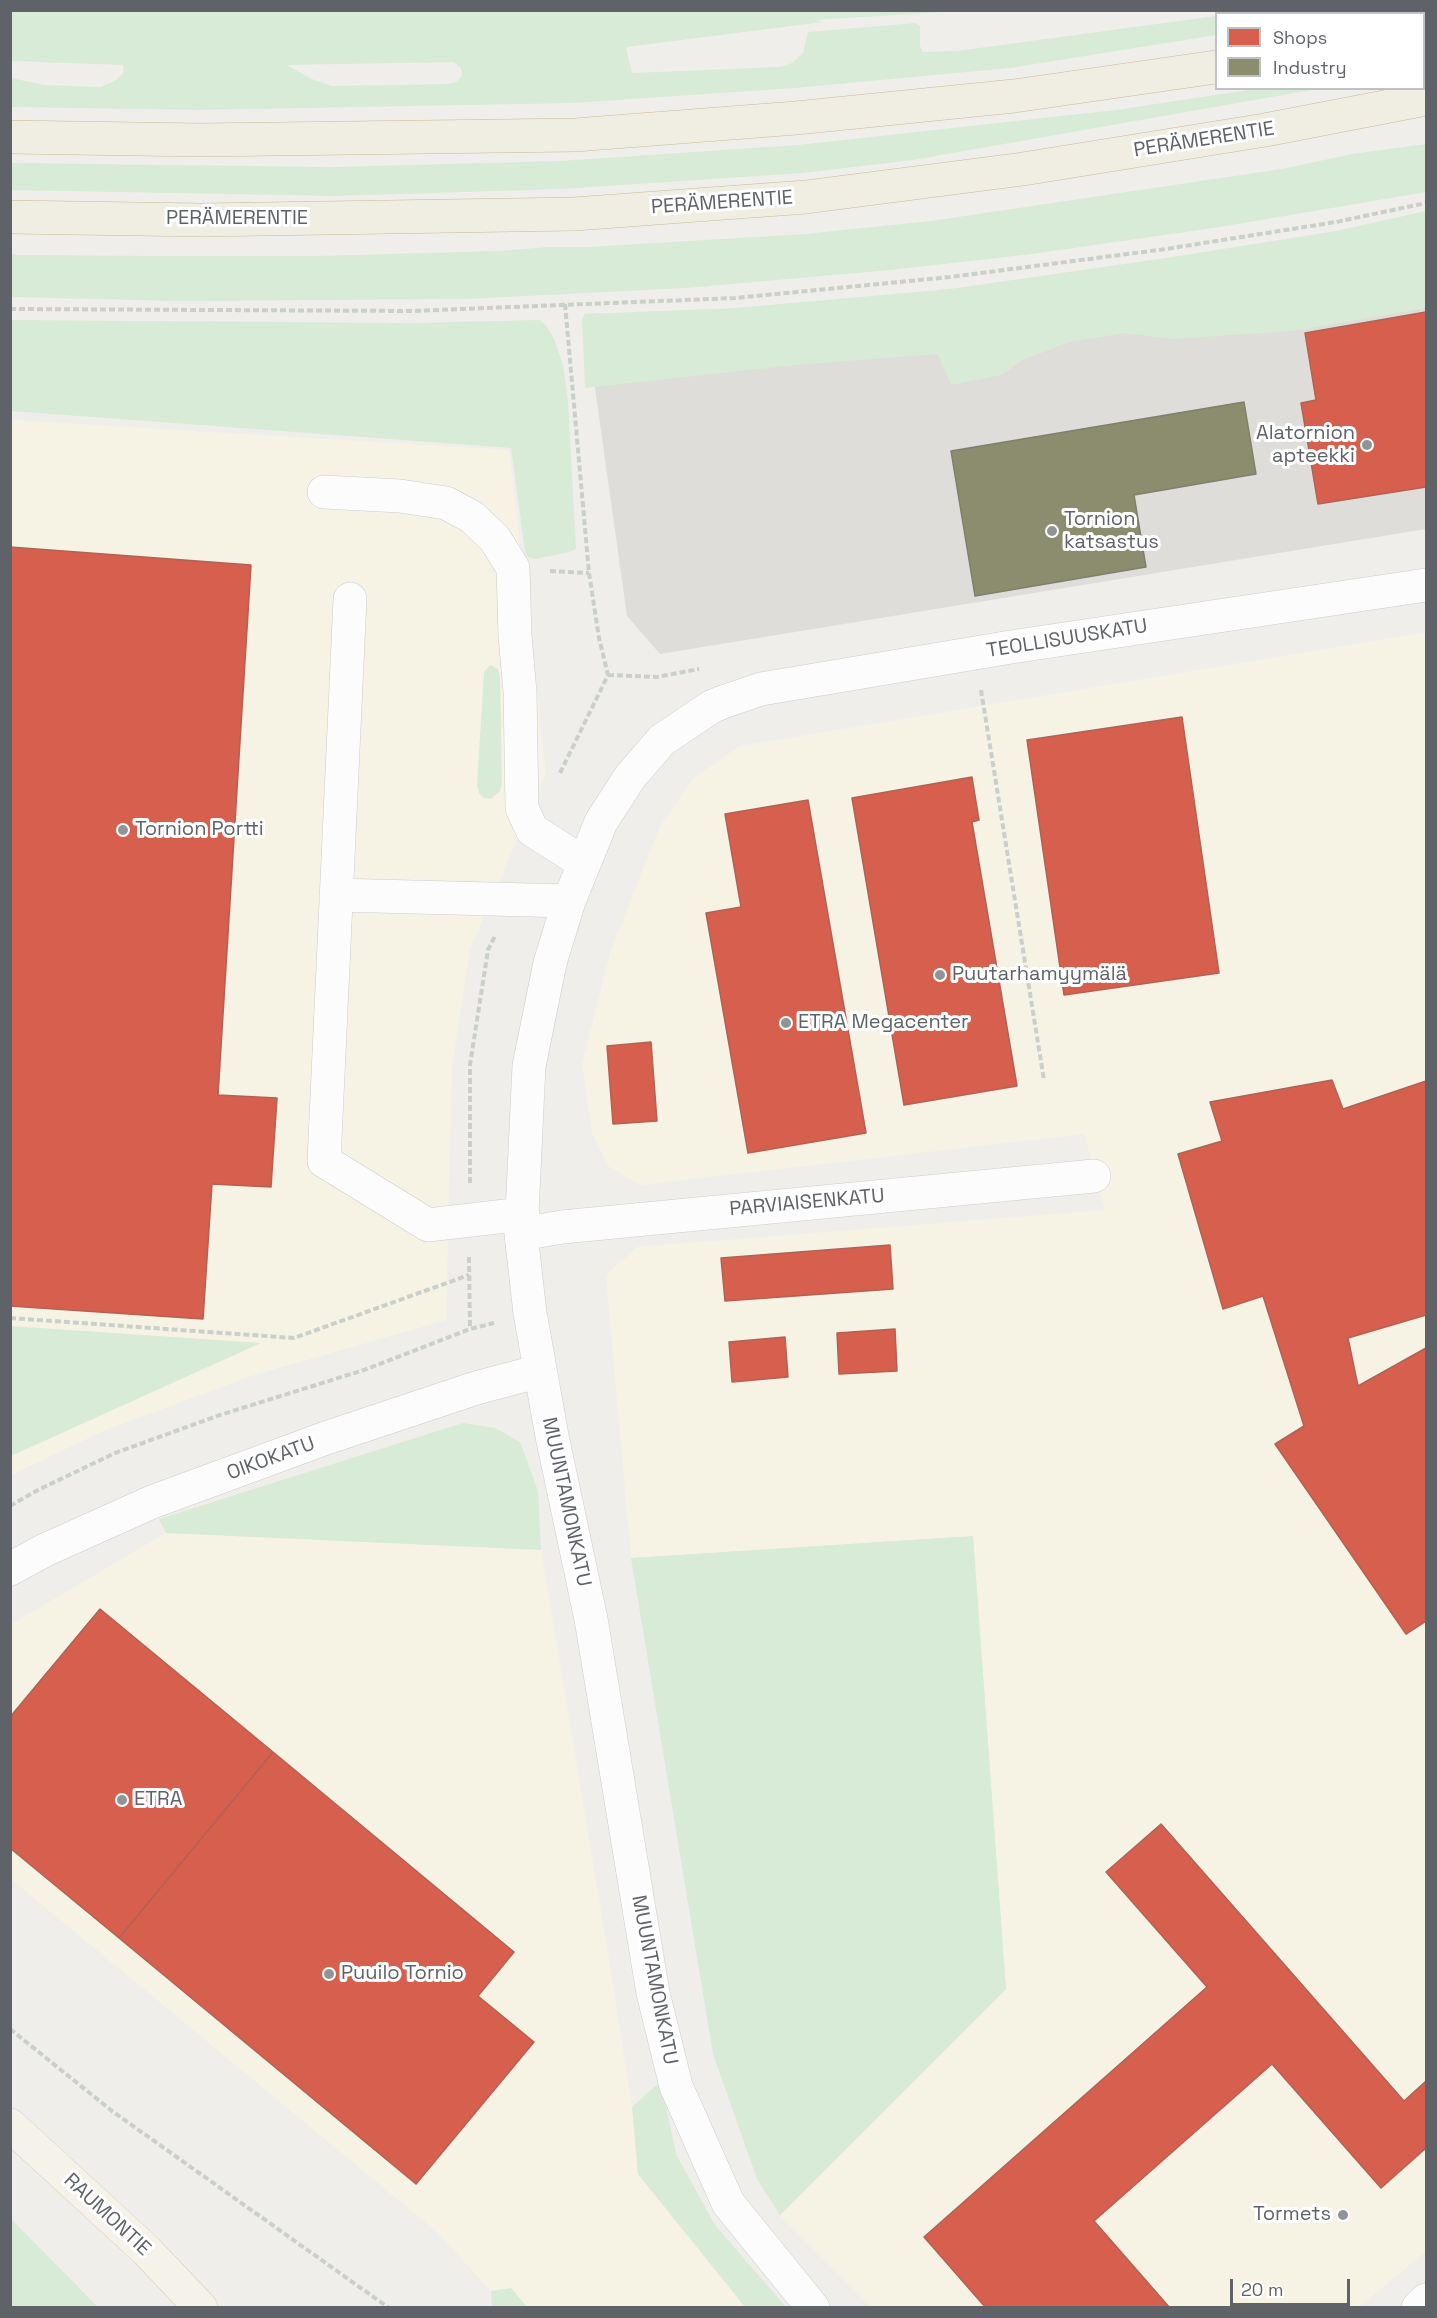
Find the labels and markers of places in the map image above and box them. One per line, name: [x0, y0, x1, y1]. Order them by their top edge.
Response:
place label: Alatornion apteekki: [1256, 422, 1355, 469]
marker: Alatornion apteekki: [1360, 438, 1374, 452]
place label: Tornion katsastus: [1064, 508, 1159, 555]
marker: Tornion katsastus: [1045, 524, 1059, 538]
place label: Tornion Portti: [135, 818, 264, 842]
marker: Tornion Portti: [116, 823, 130, 837]
place label: Puutarhamyymälä: [952, 963, 1127, 987]
marker: Puutarhamyymälä: [933, 968, 947, 982]
place label: ETRA Megacenter: [798, 1011, 969, 1035]
marker: ETRA Megacenter: [779, 1016, 793, 1030]
place label: ETRA: [134, 1788, 182, 1812]
marker: ETRA: [115, 1793, 129, 1807]
place label: Puuilo Tornio: [341, 1962, 464, 1986]
marker: Puuilo Tornio: [322, 1967, 336, 1981]
place label: Tormets: [1253, 2203, 1331, 2227]
marker: Tormets: [1336, 2208, 1350, 2222]

